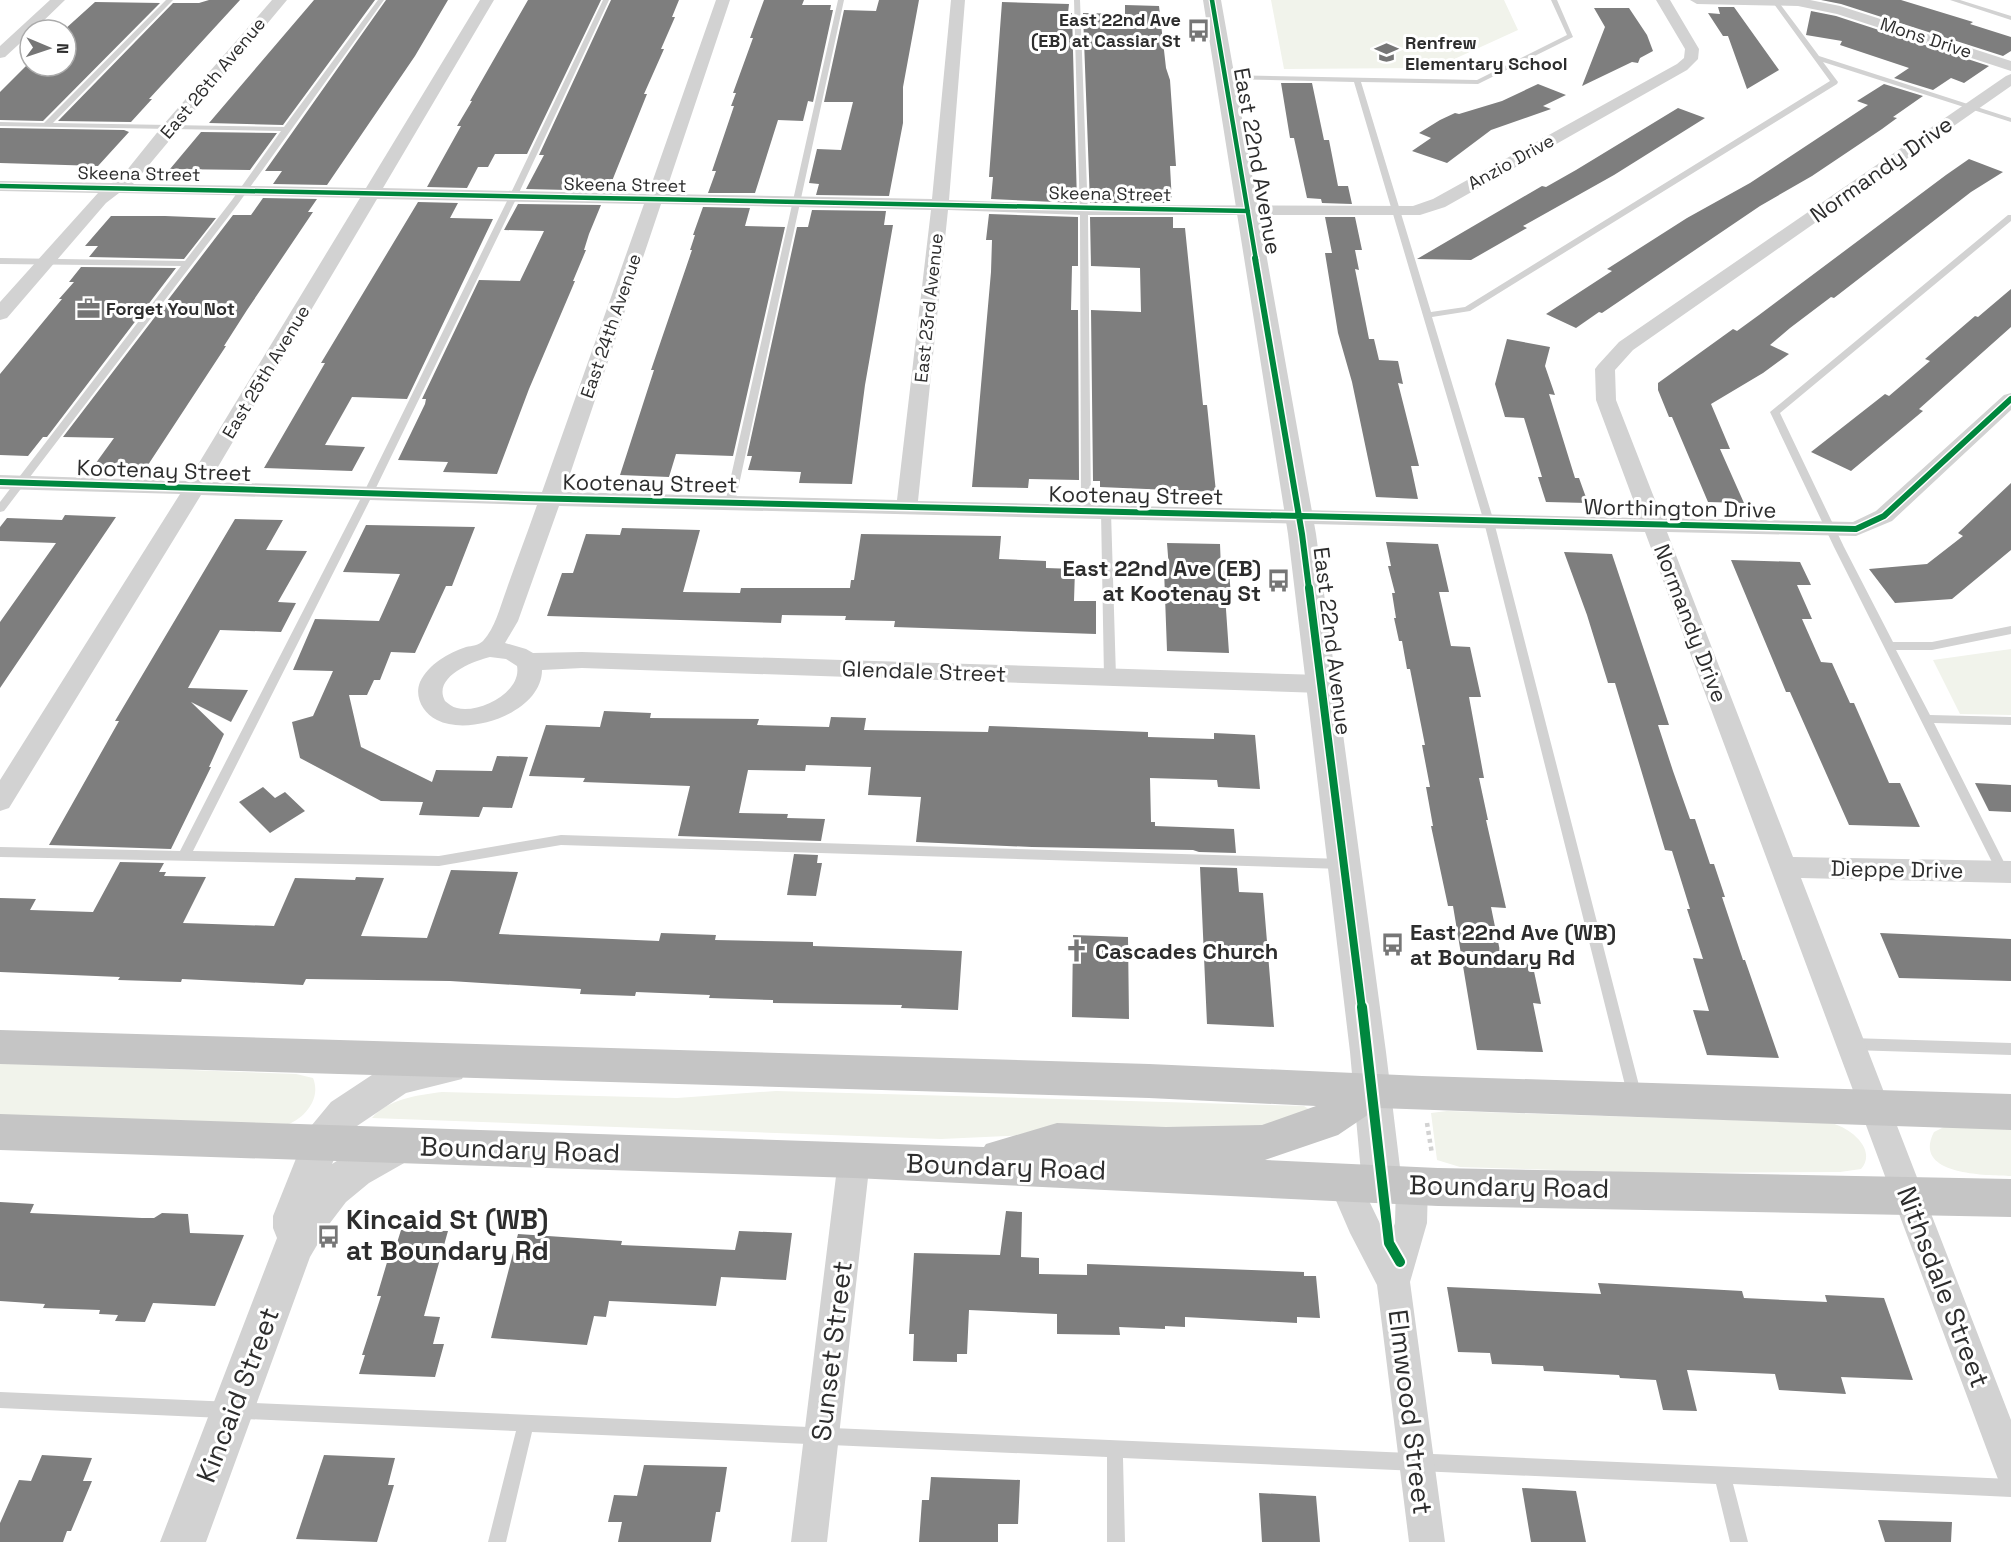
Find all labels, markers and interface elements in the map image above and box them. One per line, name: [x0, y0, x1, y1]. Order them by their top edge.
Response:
place label: East 22nd Ave (EB) at Cassiar St: [1031, 8, 1181, 52]
street label: East 26th Avenue: [155, 12, 270, 143]
street label: Mons Drive: [1877, 12, 1975, 63]
bus stop icon: East 22nd Ave (EB) at Cassiar St: [1186, 17, 1212, 43]
north arrow: [18, 18, 78, 78]
place label: Renfrew Elementary School: [1405, 31, 1568, 75]
school or university icon: Renfrew Elementary School: [1374, 40, 1400, 66]
text: N: [52, 43, 73, 54]
street label: East 22nd Avenue: [1228, 65, 1288, 257]
street label: Normandy Drive: [1804, 109, 1958, 229]
street label: Anzio Drive: [1464, 128, 1558, 195]
street label: Skeena Street: [78, 161, 200, 186]
street label: Skeena Street: [564, 172, 686, 197]
street label: Skeena Street: [1049, 181, 1171, 206]
street label: East 23rd Avenue: [909, 232, 948, 384]
street label: East 24th Avenue: [575, 250, 646, 401]
office icon: Forget You Not: [75, 296, 101, 322]
place label: Forget You Not: [106, 297, 235, 320]
street label: East 25th Avenue: [217, 301, 314, 443]
street label: Kootenay Street: [76, 453, 252, 487]
street label: Kootenay Street: [562, 467, 738, 499]
street label: Kootenay Street: [1048, 479, 1224, 511]
street label: Worthington Drive: [1583, 492, 1777, 524]
street label: Normandy Drive: [1648, 540, 1734, 706]
street label: East 22nd Avenue: [1308, 545, 1358, 737]
place label: East 22nd Ave (EB) at Kootenay St: [1062, 554, 1261, 607]
bus stop icon: East 22nd Ave (EB) at Kootenay St: [1266, 568, 1292, 594]
street label: Glendale Street: [841, 654, 1007, 688]
street label: Dieppe Drive: [1830, 854, 1964, 884]
place label: East 22nd Ave (WB) at Boundary Rd: [1410, 918, 1616, 971]
bus stop icon: East 22nd Ave (WB) at Boundary Rd: [1379, 932, 1405, 958]
place label: Cascades Church: [1095, 937, 1278, 965]
church icon: Cascades Church: [1064, 938, 1090, 964]
street label: Boundary Road: [419, 1129, 621, 1170]
street label: Boundary Road: [905, 1146, 1107, 1187]
street label: Boundary Road: [1408, 1167, 1610, 1206]
street label: Nithsdale Street: [1889, 1181, 1998, 1392]
place label: Kincaid St (WB) at Boundary Rd: [346, 1202, 549, 1268]
bus stop icon: Kincaid St (WB) at Boundary Rd: [315, 1223, 341, 1249]
street label: Sunset Street: [803, 1259, 860, 1443]
street label: Kincaid Street: [188, 1302, 287, 1487]
street label: Elmwood Street: [1381, 1307, 1440, 1517]

